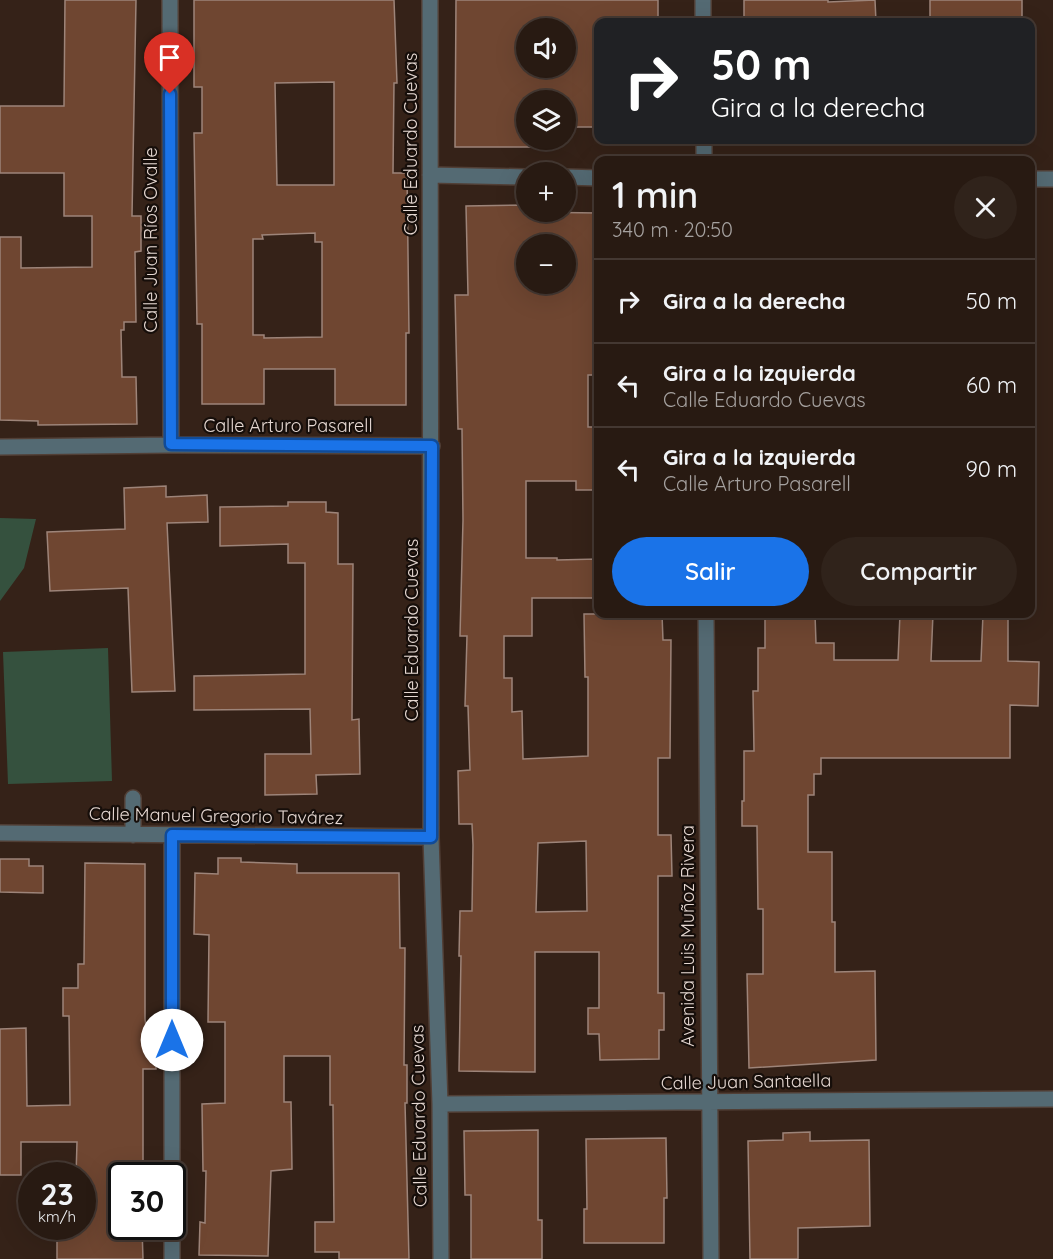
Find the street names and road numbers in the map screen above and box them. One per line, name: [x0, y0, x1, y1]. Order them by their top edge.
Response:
street label: Calle Eduardo Cuevas: [399, 53, 422, 235]
street label: Calle Juan Ríos Ovalle: [139, 147, 162, 333]
street label: Calle Arturo Pasarell: [203, 414, 373, 437]
street label: Calle Eduardo Cuevas: [400, 539, 423, 721]
street label: Calle Manuel Gregorio Tavárez: [89, 802, 343, 829]
street label: Avenida Luis Muñoz Rivera: [676, 825, 699, 1047]
street label: Calle Eduardo Cuevas: [405, 1025, 432, 1207]
street label: Calle Juan Santaella: [661, 1069, 831, 1094]

